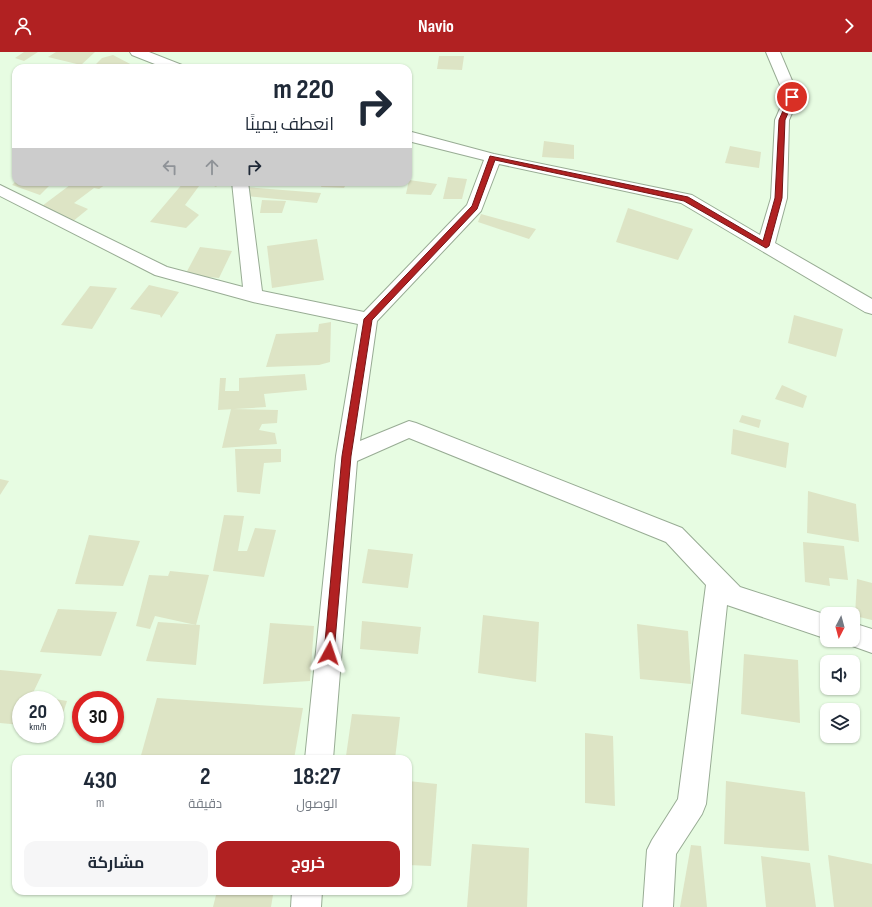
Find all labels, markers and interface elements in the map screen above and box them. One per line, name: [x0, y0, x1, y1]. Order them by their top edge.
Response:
icon: person: [12, 15, 34, 37]
icon: forward: [838, 15, 860, 37]
text: Navio: [418, 16, 454, 37]
text: 220 m: [273, 73, 334, 106]
icon: right: [348, 80, 400, 132]
pin: [775, 80, 809, 114]
icon: arrive: [781, 86, 803, 108]
text: انعطف يمينًا: [245, 114, 334, 135]
icon: left: [159, 156, 181, 178]
icon: ahead: [201, 156, 223, 178]
icon: right: [243, 156, 265, 178]
north arrow: [820, 607, 860, 647]
map controls: [820, 607, 860, 743]
position arrow: [308, 632, 350, 674]
button: sound: [820, 655, 860, 695]
speed limit sign: 30: [72, 691, 124, 743]
text: 20: [29, 700, 47, 724]
button: layers: [820, 703, 860, 743]
text: km/h: [29, 721, 47, 733]
text: 2: [200, 762, 210, 791]
text: 18:27: [293, 762, 341, 791]
text: 430: [83, 766, 117, 795]
text: m: [96, 795, 104, 811]
text: دقيقة: [188, 796, 222, 812]
text: الوصول: [296, 796, 338, 812]
button: مشاركة: [24, 841, 208, 887]
button: خروج: [216, 841, 400, 887]

